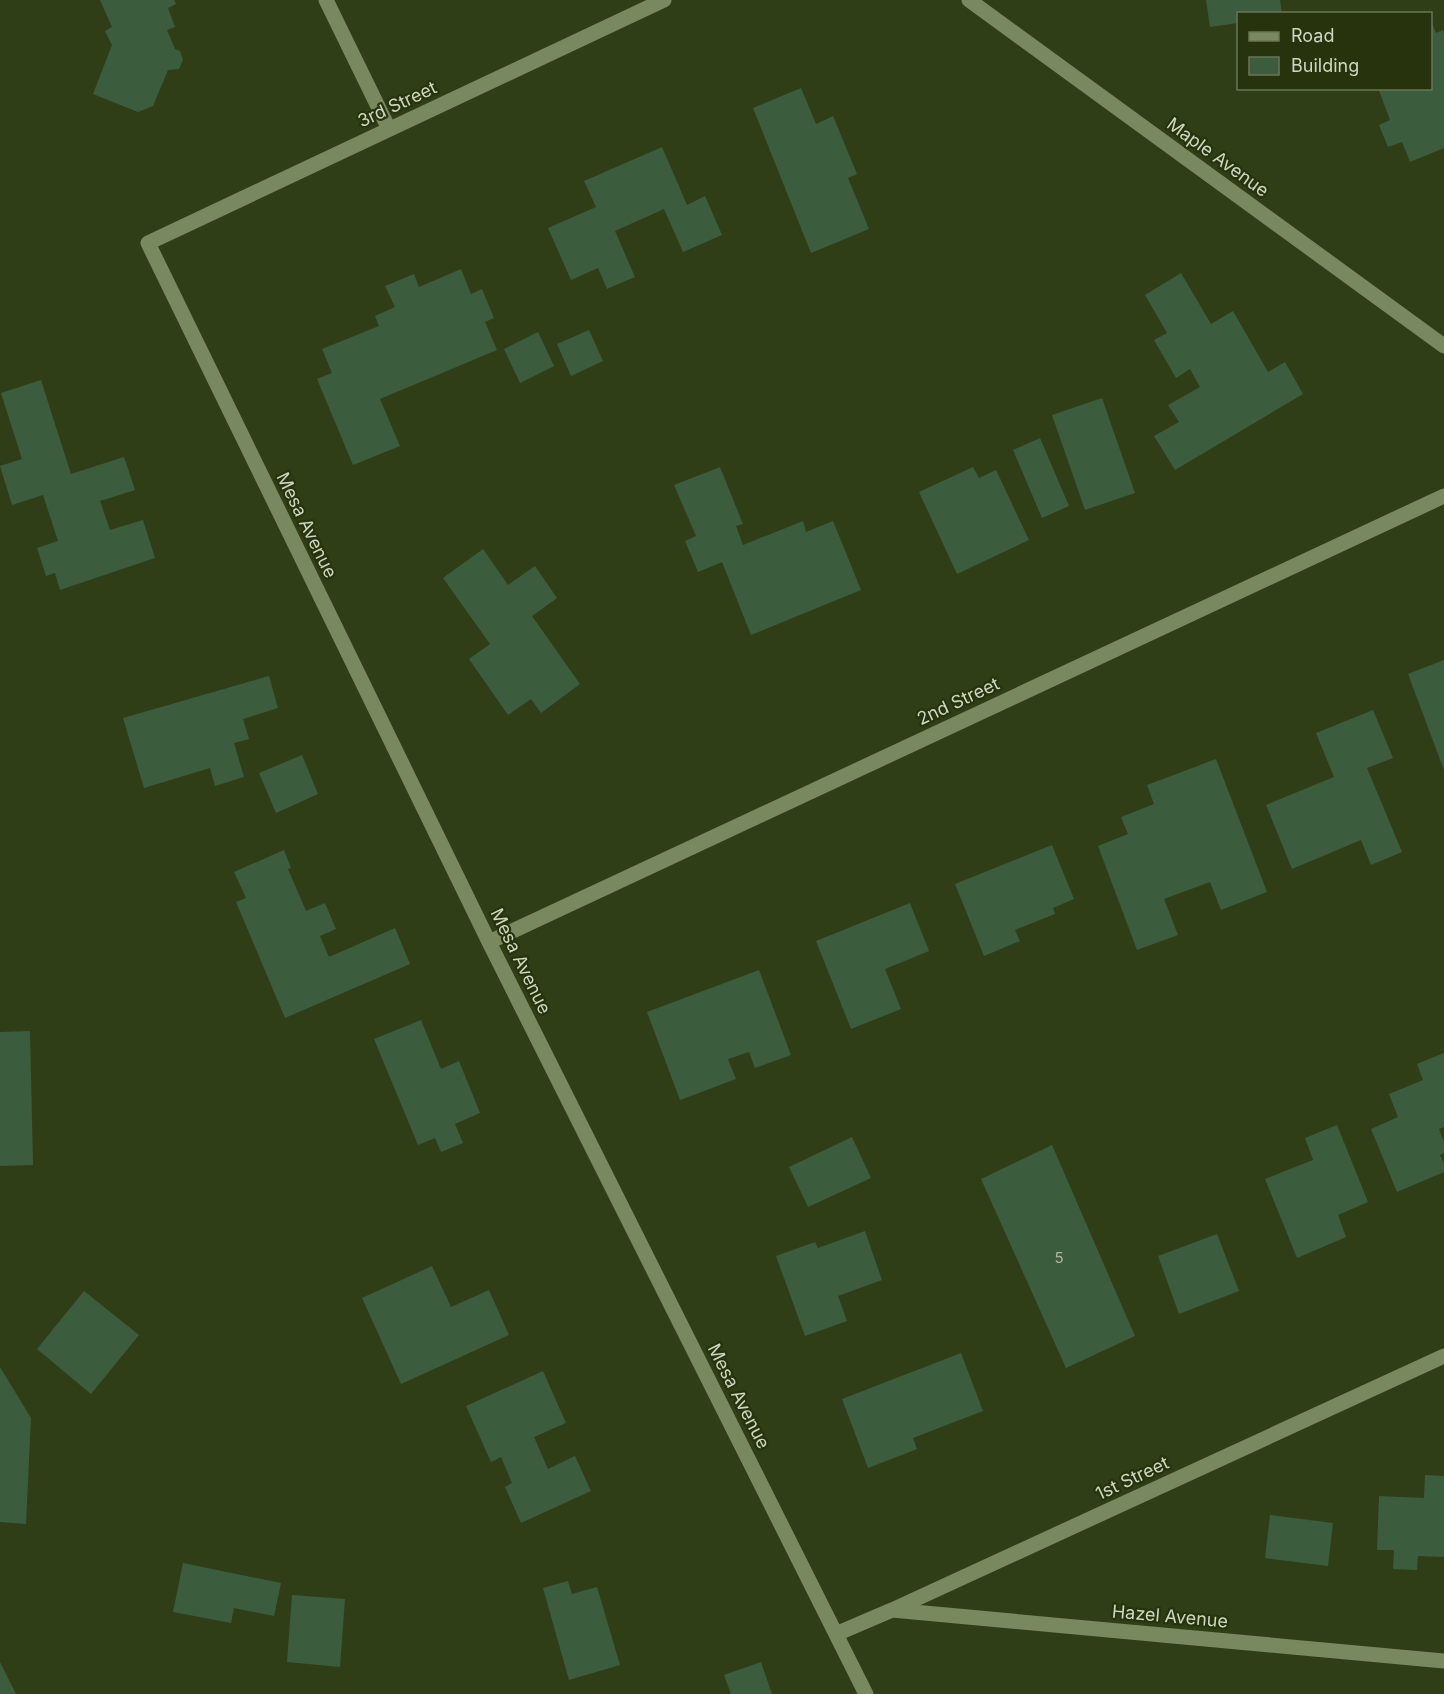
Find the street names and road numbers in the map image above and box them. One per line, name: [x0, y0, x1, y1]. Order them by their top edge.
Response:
street label: 3rd Street: [354, 77, 440, 131]
street label: Maple Avenue: [1163, 113, 1273, 201]
street label: Mesa Avenue: [272, 469, 342, 581]
street label: 2nd Street: [913, 673, 1003, 729]
street label: Mesa Avenue: [486, 905, 556, 1017]
street label: Mesa Avenue: [704, 1340, 774, 1452]
street label: 1st Street: [1092, 1452, 1172, 1504]
street label: Hazel Avenue: [1111, 1600, 1229, 1632]

